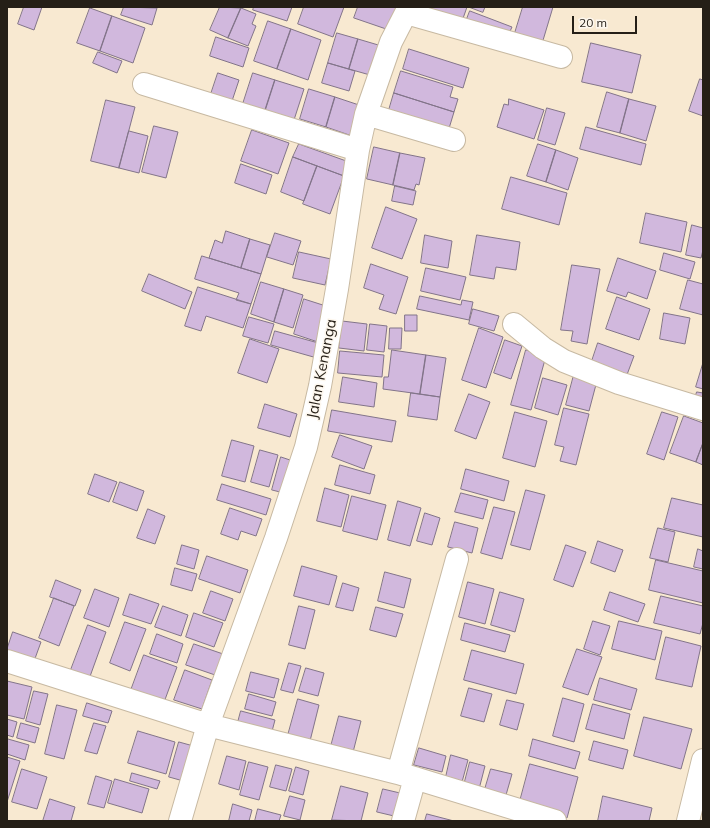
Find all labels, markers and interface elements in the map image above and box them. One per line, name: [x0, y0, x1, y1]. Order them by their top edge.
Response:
scale bar: [574, 8, 639, 34]
text: 20 m: [579, 15, 607, 30]
street label: Jalan Kenanga: [303, 318, 341, 420]

